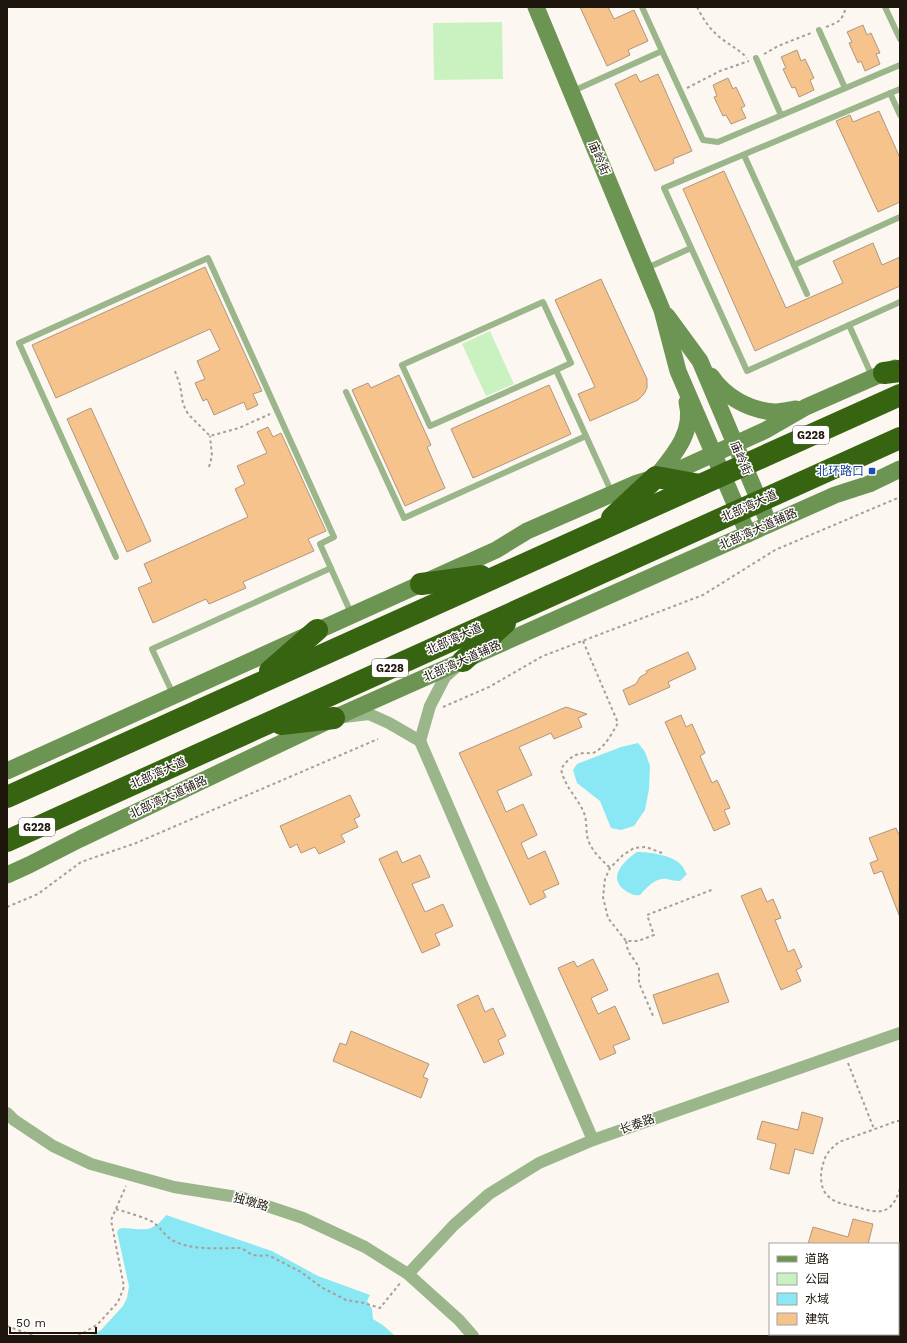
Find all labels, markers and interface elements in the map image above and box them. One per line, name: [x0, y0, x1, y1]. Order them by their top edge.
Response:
street label: 庙岭街: [586, 139, 612, 177]
road number: G228: [793, 426, 829, 444]
street label: 庙岭街: [728, 439, 754, 477]
place label: 北环路口: [816, 464, 864, 478]
marker: 北环路口: [867, 466, 877, 476]
street label: 北部湾大道: [719, 487, 779, 525]
street label: 北部湾大道辅路: [717, 506, 799, 552]
street label: 北部湾大道: [424, 620, 484, 658]
street label: 北部湾大道辅路: [421, 638, 503, 684]
road number: G228: [372, 659, 408, 677]
street label: 北部湾大道: [128, 754, 188, 792]
street label: 北部湾大道辅路: [127, 773, 209, 821]
road number: G228: [19, 818, 55, 836]
street label: 长泰路: [618, 1112, 656, 1136]
street label: 独墩路: [232, 1190, 270, 1214]
legend: [769, 1243, 899, 1335]
text: 道路: [805, 1252, 829, 1266]
text: 公园: [805, 1272, 829, 1286]
text: 水域: [805, 1292, 829, 1306]
scale bar: [10, 1309, 96, 1335]
text: 建筑: [805, 1312, 829, 1326]
text: 50 m: [16, 1316, 46, 1330]

